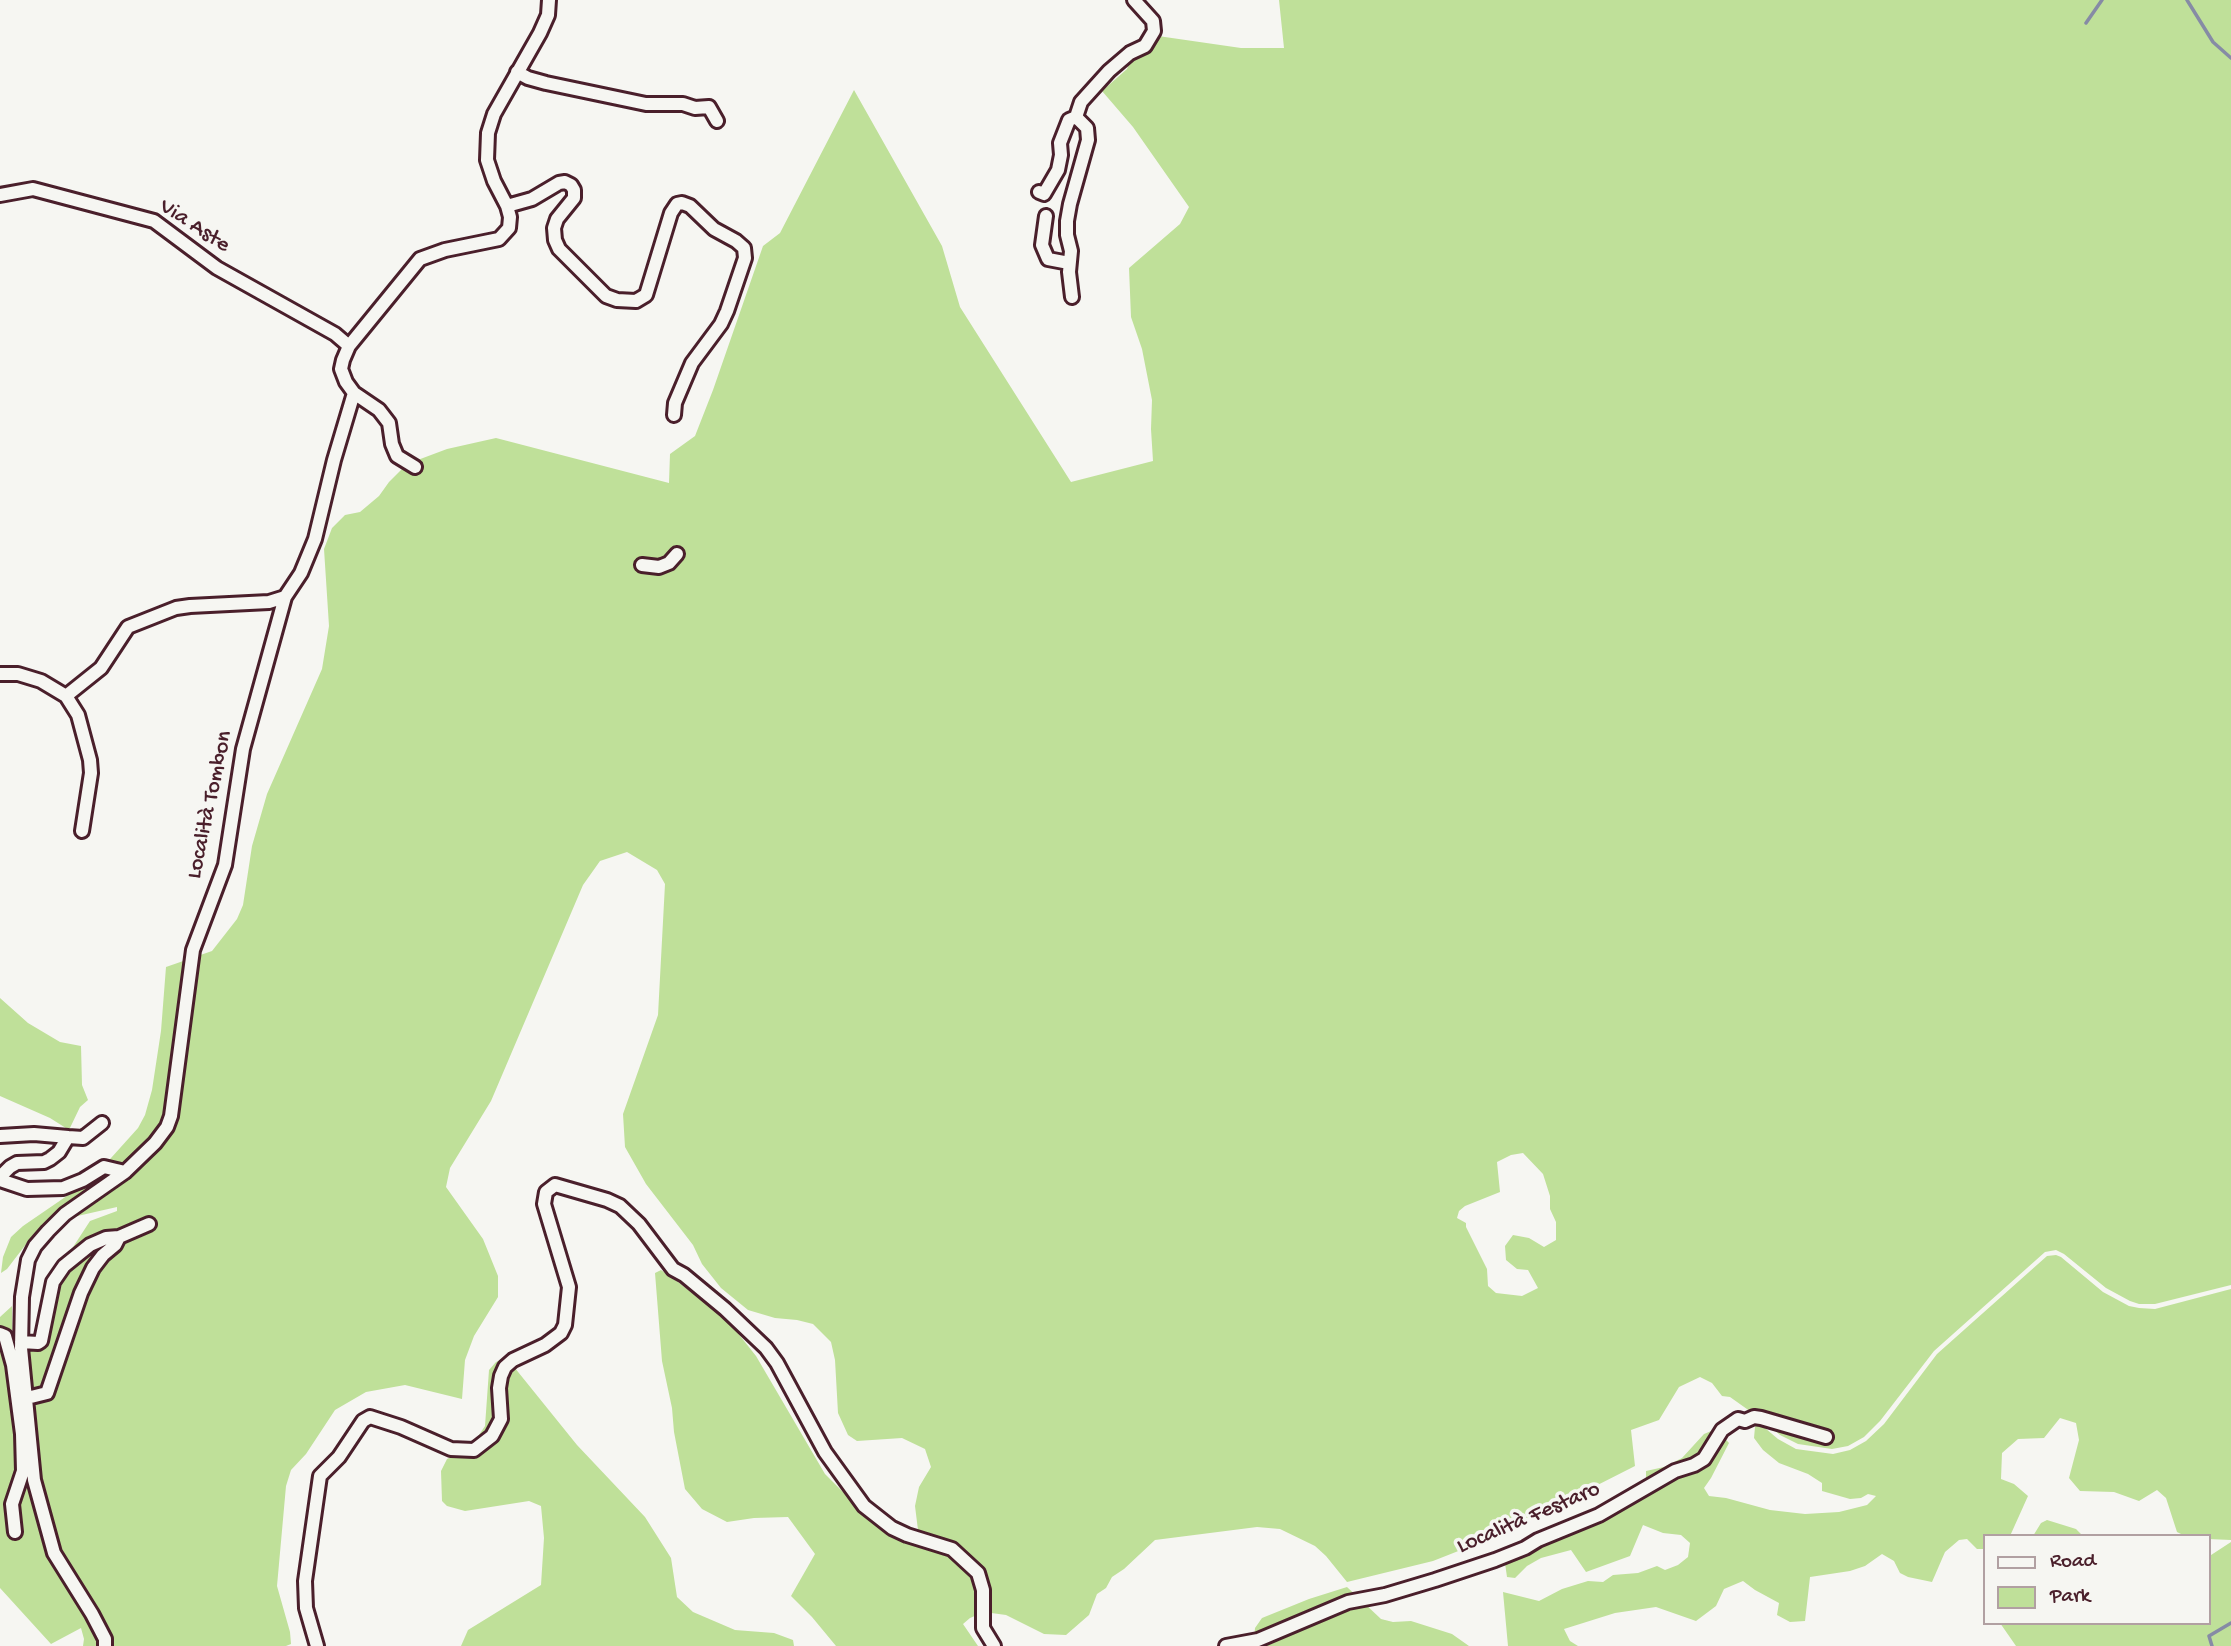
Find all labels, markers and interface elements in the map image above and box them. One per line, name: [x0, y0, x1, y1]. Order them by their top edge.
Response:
street label: Via Aste: [153, 194, 235, 260]
street label: Località Tombon: [182, 728, 240, 882]
street label: Località Festaro: [1453, 1476, 1605, 1562]
legend: [1982, 1534, 2210, 1625]
text: Road: [2050, 1550, 2096, 1575]
text: Park: [2050, 1585, 2090, 1610]

